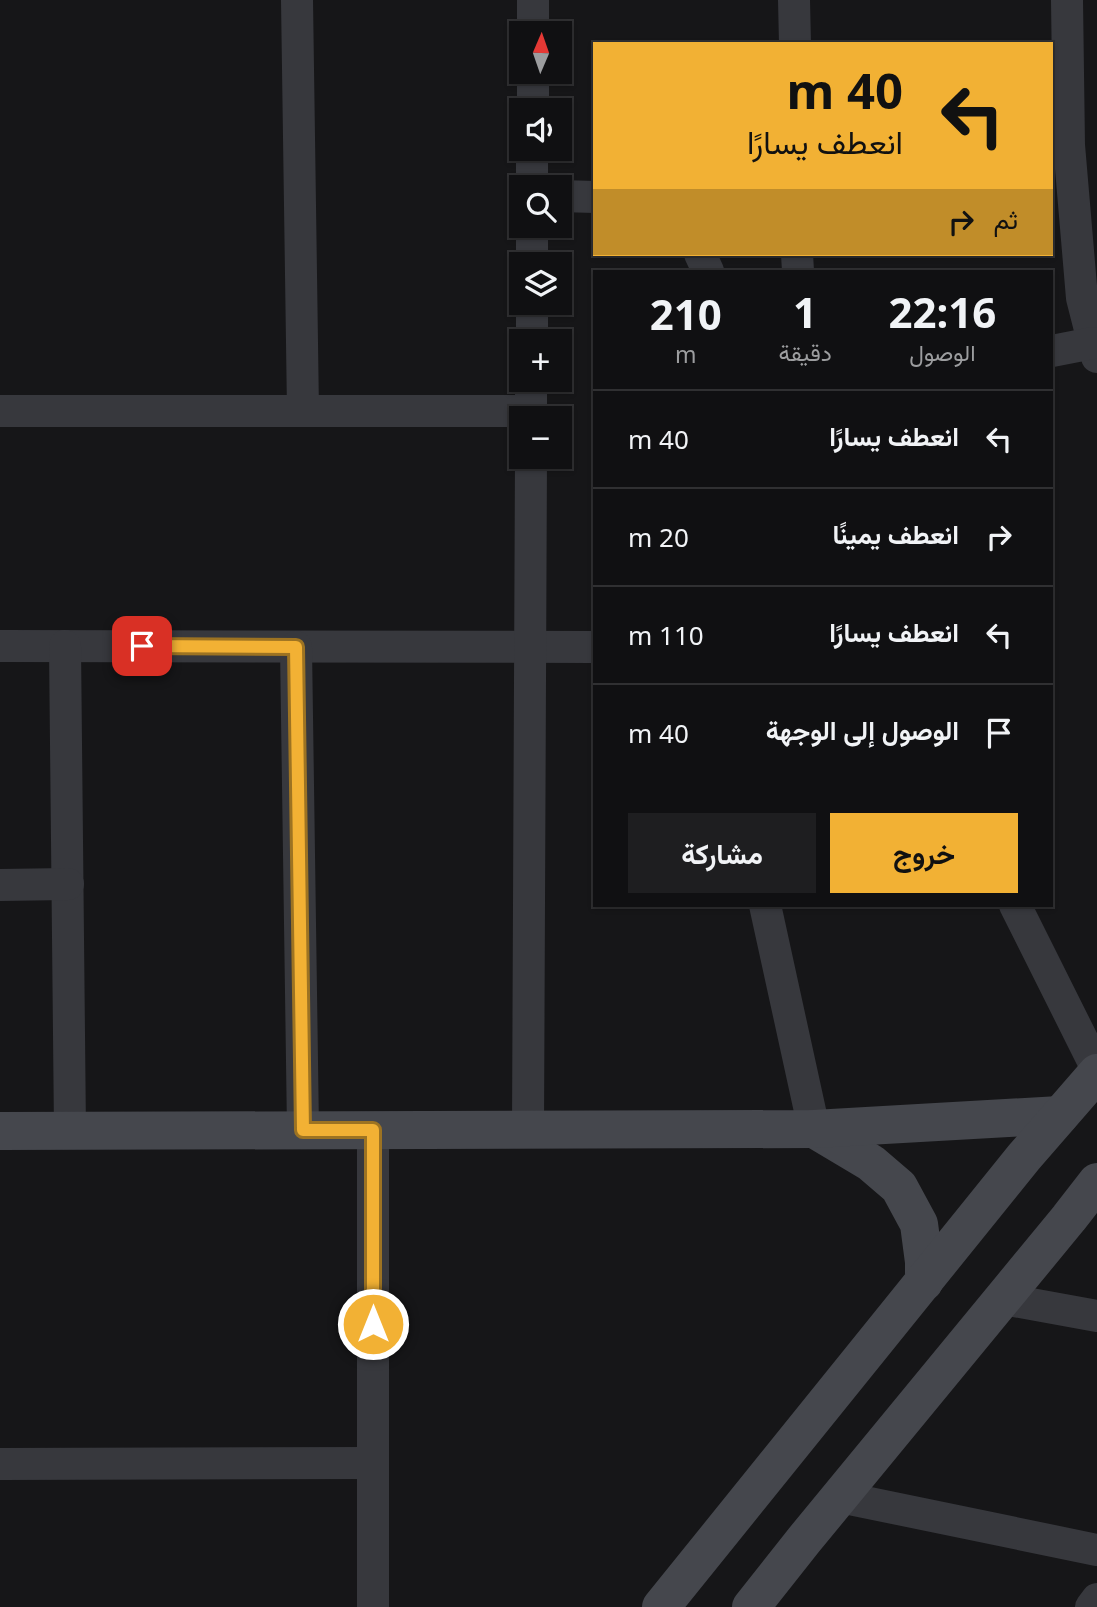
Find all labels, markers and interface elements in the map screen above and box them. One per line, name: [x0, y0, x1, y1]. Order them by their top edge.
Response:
north arrow: [509, 21, 572, 84]
map controls: [509, 21, 572, 469]
text: 40 m: [786, 57, 903, 123]
icon: left: [927, 70, 1018, 161]
button: sound: [509, 98, 572, 161]
text: انعطف يسارًا: [747, 120, 903, 163]
button: search: [509, 175, 572, 238]
text: ثم: [994, 201, 1018, 237]
icon: right: [942, 203, 980, 241]
button: layers: [509, 252, 572, 315]
text: 1: [793, 283, 817, 340]
text: 22:16: [888, 283, 996, 340]
text: 210: [650, 285, 722, 342]
button: +: [509, 329, 572, 392]
text: دقيقة: [778, 336, 832, 368]
text: الوصول: [909, 336, 976, 368]
text: m: [675, 338, 697, 370]
button: −: [509, 406, 572, 469]
text: انعطف يسارًا: [829, 418, 959, 454]
icon: left: [980, 420, 1018, 458]
text: 40 m: [628, 421, 689, 457]
text: انعطف يمينًا: [832, 516, 959, 552]
icon: right: [980, 518, 1018, 556]
text: 20 m: [628, 519, 689, 555]
text: انعطف يسارًا: [829, 614, 959, 650]
pin: [112, 616, 172, 676]
icon: left: [980, 616, 1018, 654]
text: 110 m: [628, 617, 704, 653]
icon: arrive: [123, 627, 161, 665]
text: الوصول إلى الوجهة: [766, 712, 959, 748]
icon: arrive: [980, 714, 1018, 752]
text: 40 m: [628, 715, 689, 751]
button: مشاركة: [628, 813, 816, 893]
button: خروج: [830, 813, 1018, 893]
position arrow: [336, 1287, 410, 1361]

